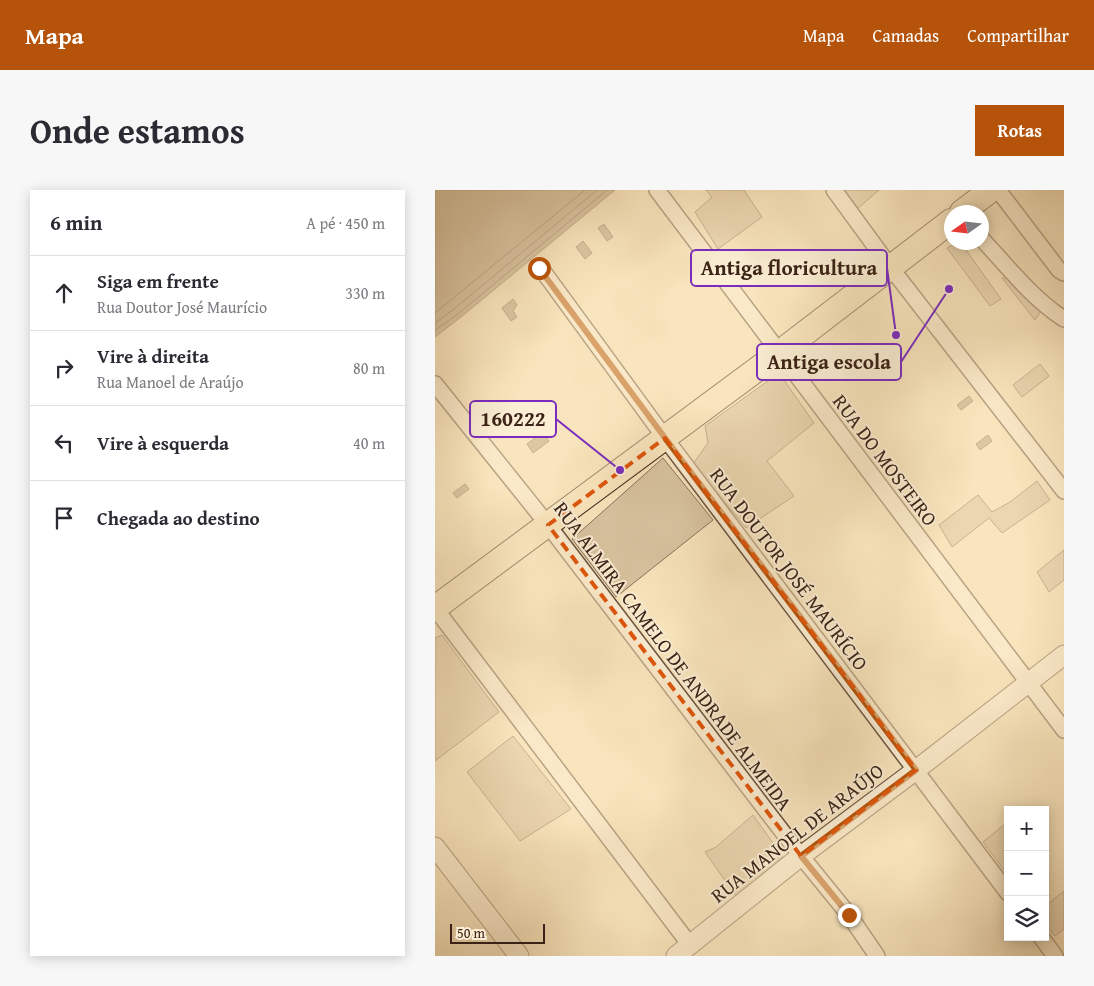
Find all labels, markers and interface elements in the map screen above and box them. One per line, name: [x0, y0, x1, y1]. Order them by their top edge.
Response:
text: Mapa: [25, 18, 84, 53]
text: Mapa: [803, 22, 844, 49]
text: Camadas: [872, 22, 939, 49]
text: Compartilhar: [967, 22, 1069, 49]
text: Onde estamos: [30, 105, 245, 156]
button: Rotas: [975, 105, 1064, 156]
north arrow: [944, 205, 989, 250]
text: 6 min: [50, 207, 102, 238]
text: A pé · 450 m: [306, 211, 385, 235]
callout: Antiga floricultura: [691, 250, 887, 286]
text: Antiga floricultura: [701, 252, 877, 283]
route start: [528, 257, 551, 280]
text: Siga em frente: [97, 267, 219, 295]
icon: ahead: [50, 279, 78, 307]
text: 330 m: [345, 281, 385, 305]
text: Rua Doutor José Maurício: [97, 295, 267, 319]
text: Vire à direita: [97, 342, 209, 370]
callout: Antiga escola: [757, 344, 901, 380]
text: Antiga escola: [767, 346, 891, 377]
icon: right: [50, 354, 78, 382]
text: 80 m: [353, 356, 385, 380]
text: Rua Manoel de Araújo: [97, 370, 244, 394]
street label: RUA DO MOSTEIRO: [826, 388, 945, 532]
callout: 160222: [470, 401, 556, 437]
text: 160222: [480, 403, 546, 434]
icon: left: [50, 429, 78, 457]
text: Vire à esquerda: [97, 429, 229, 457]
text: 40 m: [353, 431, 385, 455]
street label: RUA DOUTOR JOSÉ MAURÍCIO: [703, 461, 875, 676]
street label: RUA ALMIRA CAMELO DE ANDRADE ALMEIDA: [547, 495, 799, 816]
icon: arrive: [50, 504, 78, 532]
text: Chegada ao destino: [97, 504, 260, 532]
street label: RUA MANOEL DE ARAÚJO: [704, 756, 889, 909]
map controls: [1004, 806, 1049, 941]
button: +: [1004, 806, 1049, 851]
button: −: [1004, 851, 1049, 896]
button: layers: [1004, 896, 1049, 941]
route end: [838, 904, 861, 927]
scale bar: [450, 921, 545, 944]
text: 50 m: [457, 923, 485, 943]

